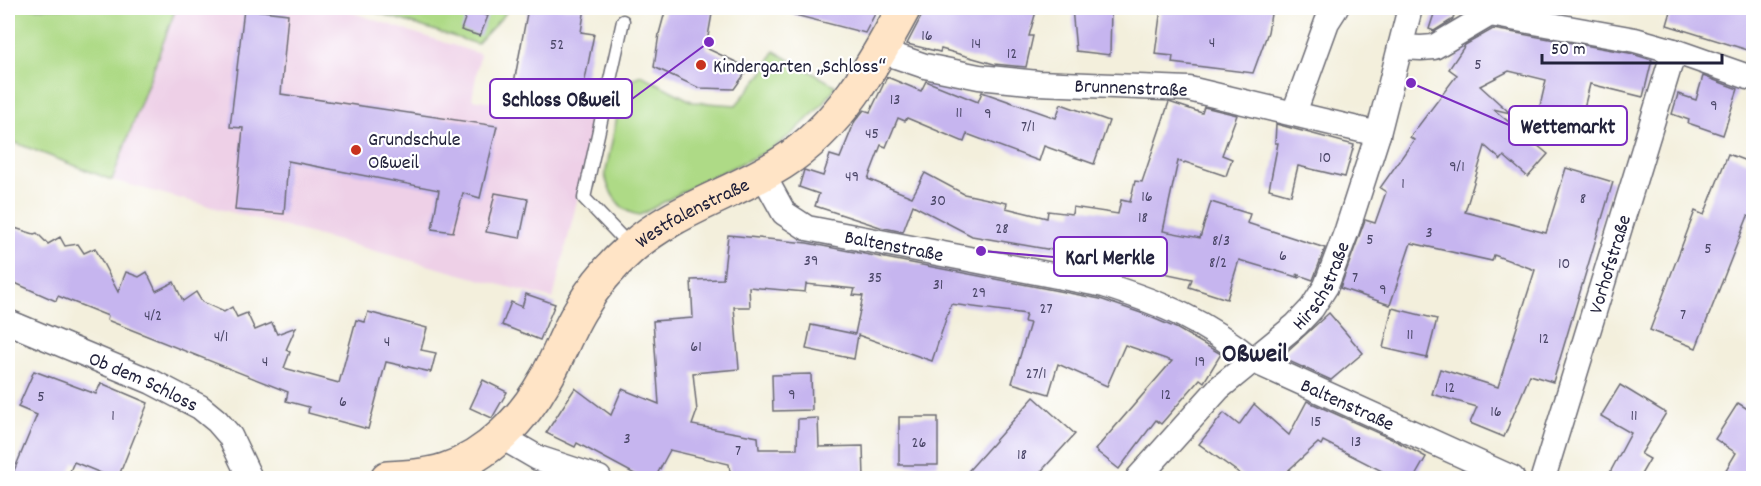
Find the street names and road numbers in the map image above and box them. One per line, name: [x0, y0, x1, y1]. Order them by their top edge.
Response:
street label: Brunnenstraße: [1074, 73, 1188, 106]
street label: Westfalenstraße: [630, 172, 755, 256]
street label: Vorhofstraße: [1583, 212, 1640, 318]
street label: Baltenstraße: [842, 225, 946, 271]
street label: Hirschstraße: [1287, 238, 1358, 338]
street label: Ob dem Schloss: [84, 346, 202, 421]
street label: Baltenstraße: [1295, 373, 1398, 440]

